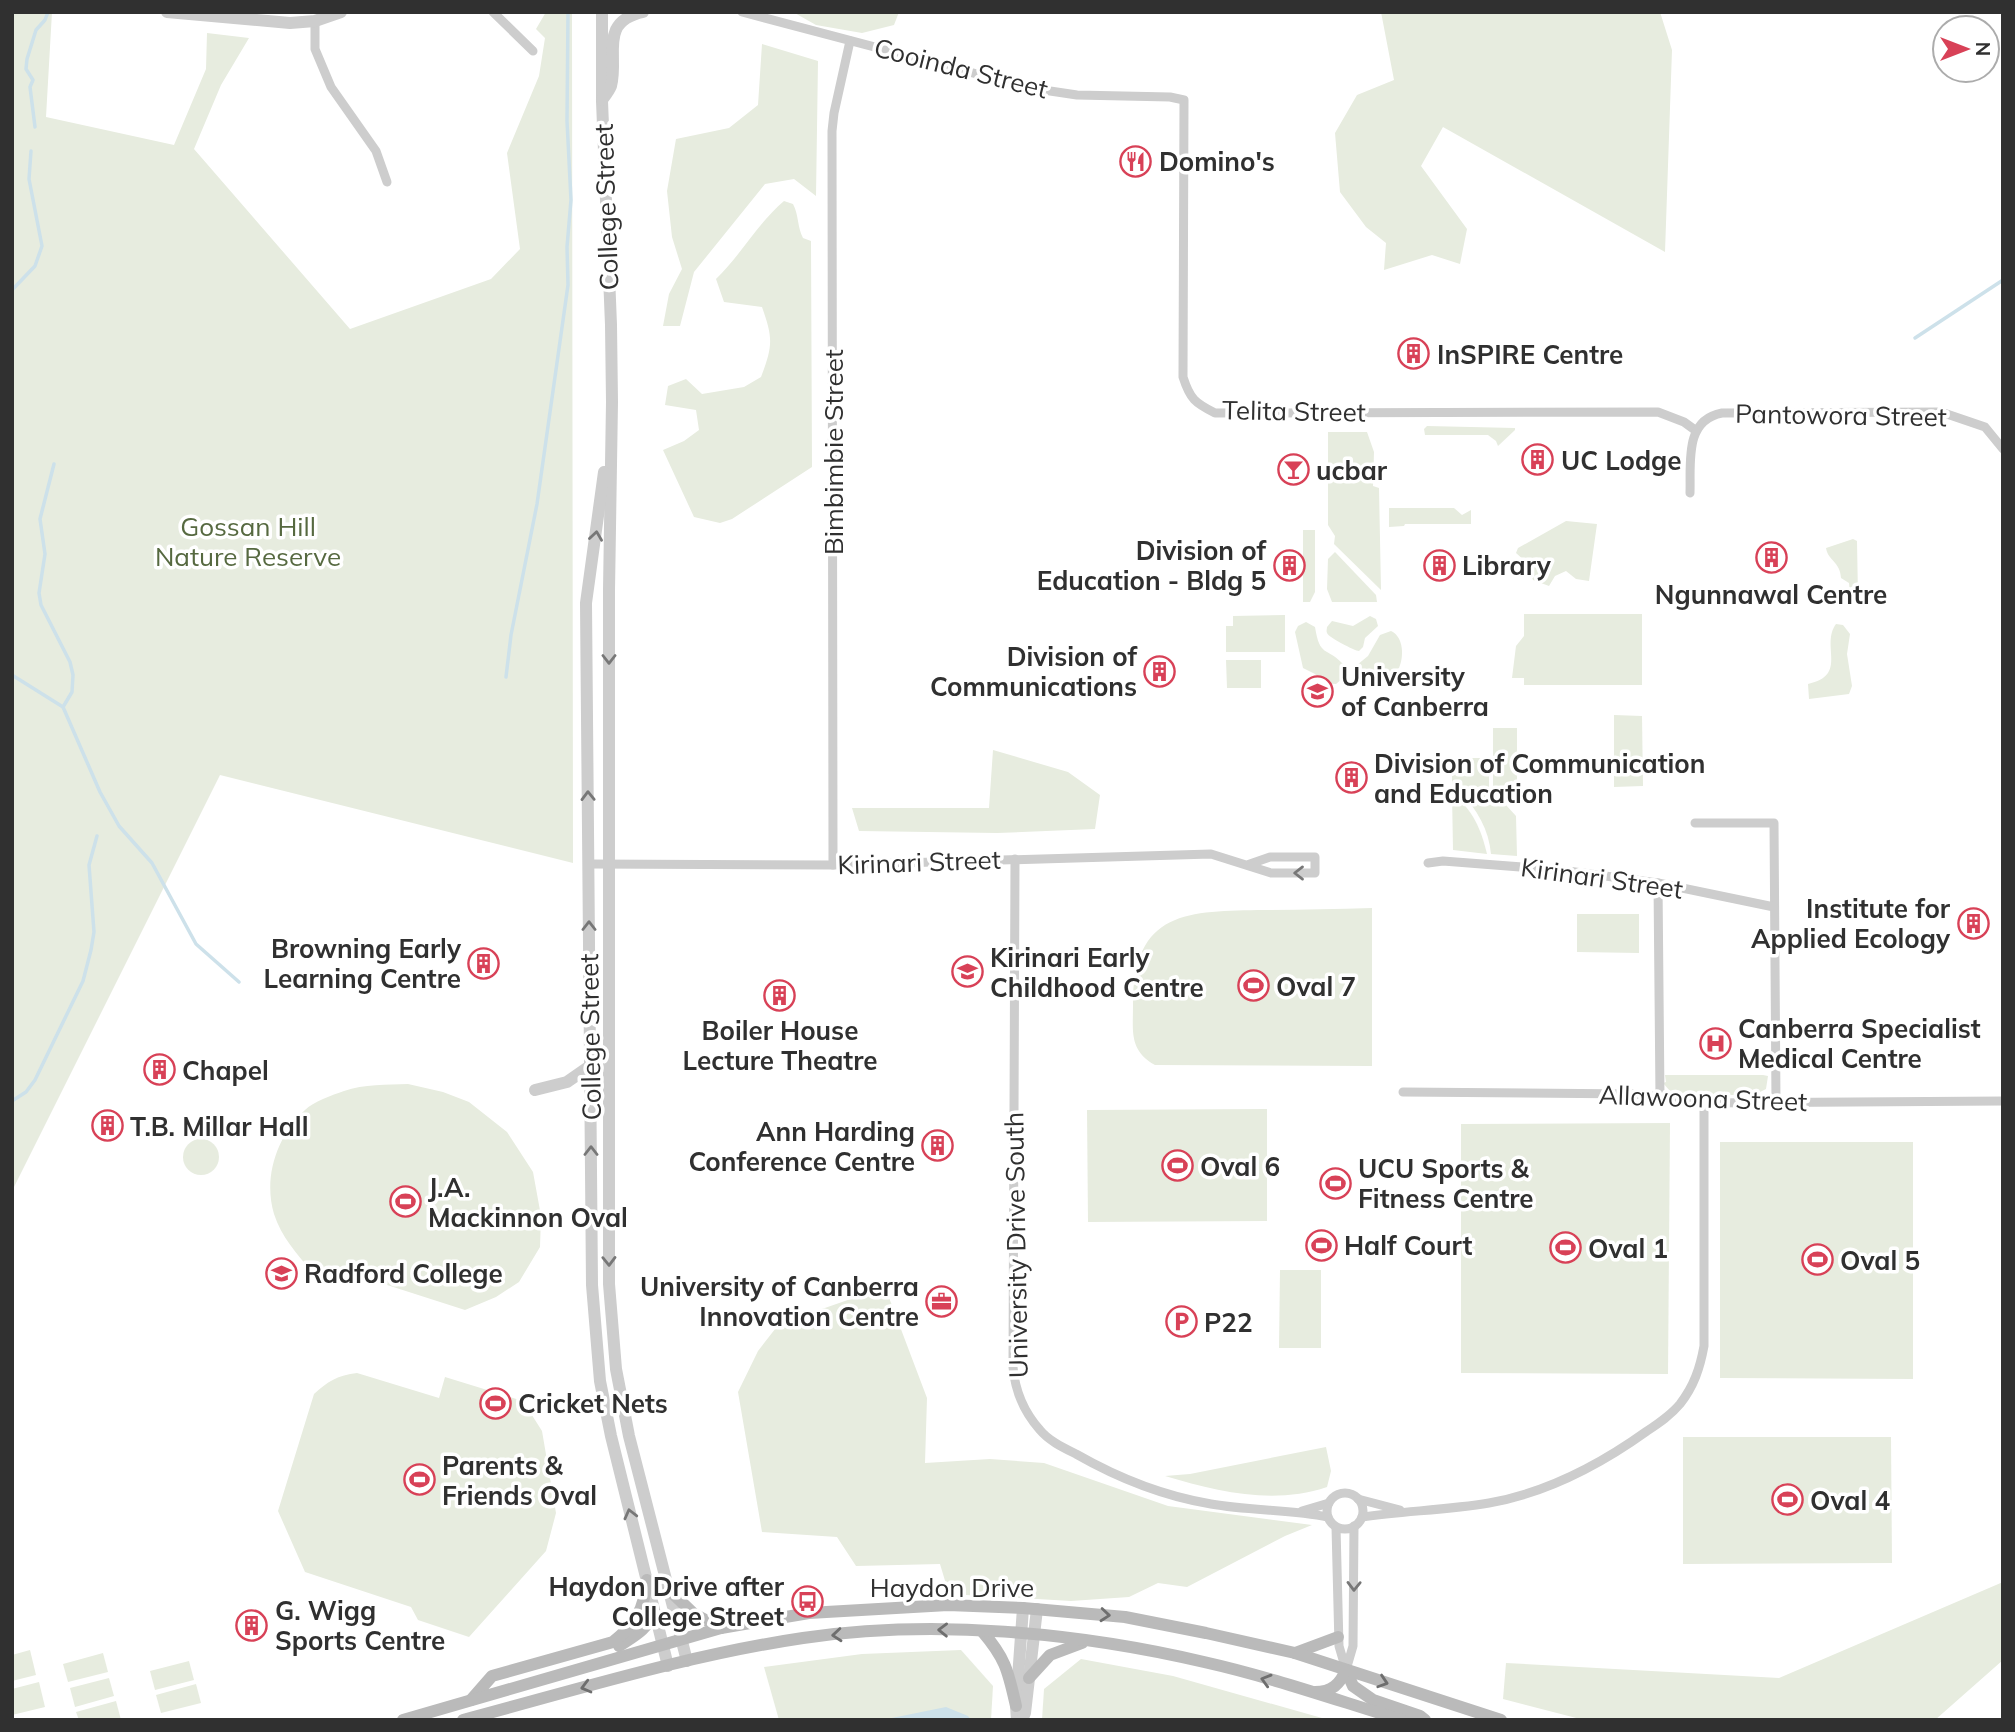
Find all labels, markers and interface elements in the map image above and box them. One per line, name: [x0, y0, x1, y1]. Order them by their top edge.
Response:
north arrow: [1931, 14, 2001, 84]
street label: Cooinda Street: [871, 30, 1051, 106]
text: N: [1971, 42, 1995, 56]
street label: College Street: [587, 123, 625, 291]
restaurant icon: Domino's: [1119, 144, 1153, 178]
place label: Domino's: [1159, 145, 1275, 178]
building icon: InSPIRE Centre: [1397, 337, 1431, 371]
place label: InSPIRE Centre: [1437, 338, 1623, 371]
street label: Bimbimbie Street: [817, 349, 850, 555]
street label: Telita Street: [1222, 393, 1366, 429]
street label: Pantowora Street: [1735, 397, 1947, 433]
building icon: UC Lodge: [1521, 443, 1555, 477]
place label: UC Lodge: [1561, 444, 1682, 477]
bar icon: ucbar: [1276, 453, 1310, 487]
place label: ucbar: [1316, 454, 1388, 487]
park label: Gossan Hill Nature Reserve: [155, 510, 341, 573]
one-way arrow: [588, 530, 603, 542]
place label: Division of Education - Bldg 5: [1037, 534, 1266, 597]
building icon: Ngunnawal Centre: [1754, 541, 1788, 575]
building icon: Division of Education - Bldg 5: [1272, 548, 1306, 582]
building icon: Library: [1422, 548, 1456, 582]
place label: Library: [1462, 549, 1552, 582]
place label: Ngunnawal Centre: [1655, 578, 1887, 611]
place label: Division of Communications: [930, 640, 1137, 703]
one-way arrow: [602, 653, 617, 664]
building icon: Division of Communications: [1143, 654, 1177, 688]
place label: University of Canberra: [1341, 660, 1489, 723]
school or university icon: University of Canberra: [1301, 674, 1335, 708]
place label: Division of Communication and Education: [1374, 747, 1705, 810]
building icon: Division of Communication and Education: [1334, 761, 1368, 795]
one-way arrow: [580, 790, 596, 801]
street label: Kirinari Street: [837, 843, 1001, 881]
street label: Kirinari Street: [1519, 850, 1685, 906]
one-way arrow: [1293, 865, 1304, 881]
place label: Institute for Applied Ecology: [1751, 892, 1951, 955]
building icon: Institute for Applied Ecology: [1956, 906, 1990, 940]
one-way arrow: [581, 921, 597, 931]
place label: Browning Early Learning Centre: [264, 932, 462, 995]
place label: Kirinari Early Childhood Centre: [990, 941, 1204, 1004]
building icon: Browning Early Learning Centre: [467, 946, 501, 980]
street label: College Street: [572, 953, 608, 1121]
school or university icon: Kirinari Early Childhood Centre: [950, 955, 984, 989]
sports icon: Oval 7: [1236, 969, 1270, 1003]
place label: Oval 7: [1276, 970, 1356, 1003]
building icon: Boiler House Lecture Theatre: [763, 978, 797, 1012]
place label: Canberra Specialist Medical Centre: [1738, 1012, 1981, 1075]
place label: Boiler House Lecture Theatre: [683, 1014, 877, 1077]
hospital icon: Canberra Specialist Medical Centre: [1698, 1026, 1732, 1060]
building icon: Chapel: [142, 1053, 176, 1087]
place label: Chapel: [182, 1054, 269, 1087]
street label: Allawoona Street: [1598, 1078, 1808, 1118]
building icon: T.B. Millar Hall: [90, 1109, 124, 1143]
place label: T.B. Millar Hall: [130, 1110, 308, 1143]
street label: University Drive South: [997, 1112, 1035, 1378]
place label: Ann Harding Conference Centre: [688, 1115, 915, 1178]
building icon: Ann Harding Conference Centre: [921, 1129, 955, 1163]
one-way arrow: [583, 1145, 599, 1156]
sports icon: Oval 6: [1160, 1149, 1194, 1183]
place label: Oval 6: [1200, 1150, 1280, 1183]
place label: UCU Sports & Fitness Centre: [1358, 1152, 1534, 1215]
sports icon: UCU Sports & Fitness Centre: [1318, 1166, 1352, 1200]
place label: J.A. Mackinnon Oval: [428, 1171, 628, 1234]
sports icon: J.A. Mackinnon Oval: [388, 1185, 422, 1219]
sports icon: Half Court: [1304, 1228, 1338, 1262]
place label: Half Court: [1344, 1229, 1472, 1262]
sports icon: Oval 1: [1548, 1231, 1582, 1265]
place label: Oval 1: [1588, 1232, 1668, 1265]
sports icon: Oval 5: [1800, 1243, 1834, 1277]
place label: Oval 5: [1840, 1244, 1920, 1277]
school or university icon: Radford College: [264, 1256, 298, 1290]
one-way arrow: [601, 1256, 616, 1267]
place label: Radford College: [304, 1257, 503, 1290]
place label: University of Canberra Innovation Centre: [640, 1270, 919, 1333]
office icon: University of Canberra Innovation Centre: [925, 1284, 959, 1318]
parking icon: P22: [1164, 1305, 1198, 1339]
place label: P22: [1204, 1306, 1253, 1339]
sports icon: Cricket Nets: [478, 1386, 512, 1420]
place label: Cricket Nets: [518, 1387, 668, 1420]
place label: Parents & Friends Oval: [442, 1449, 597, 1512]
sports icon: Parents & Friends Oval: [402, 1463, 436, 1497]
sports icon: Oval 4: [1770, 1483, 1804, 1517]
place label: Oval 4: [1810, 1484, 1890, 1517]
one-way arrow: [624, 1508, 638, 1520]
place label: Haydon Drive after College Street: [548, 1570, 785, 1633]
street label: Haydon Drive: [870, 1571, 1034, 1604]
one-way arrow: [1346, 1582, 1362, 1592]
bus stop icon: Haydon Drive after College Street: [790, 1584, 824, 1618]
place label: G. Wigg Sports Centre: [275, 1594, 445, 1657]
one-way arrow: [1100, 1607, 1111, 1622]
building icon: G. Wigg Sports Centre: [235, 1608, 269, 1642]
one-way arrow: [938, 1622, 948, 1638]
one-way arrow: [831, 1627, 842, 1642]
one-way arrow: [1261, 1673, 1273, 1688]
one-way arrow: [1377, 1673, 1389, 1688]
one-way arrow: [580, 1679, 592, 1694]

